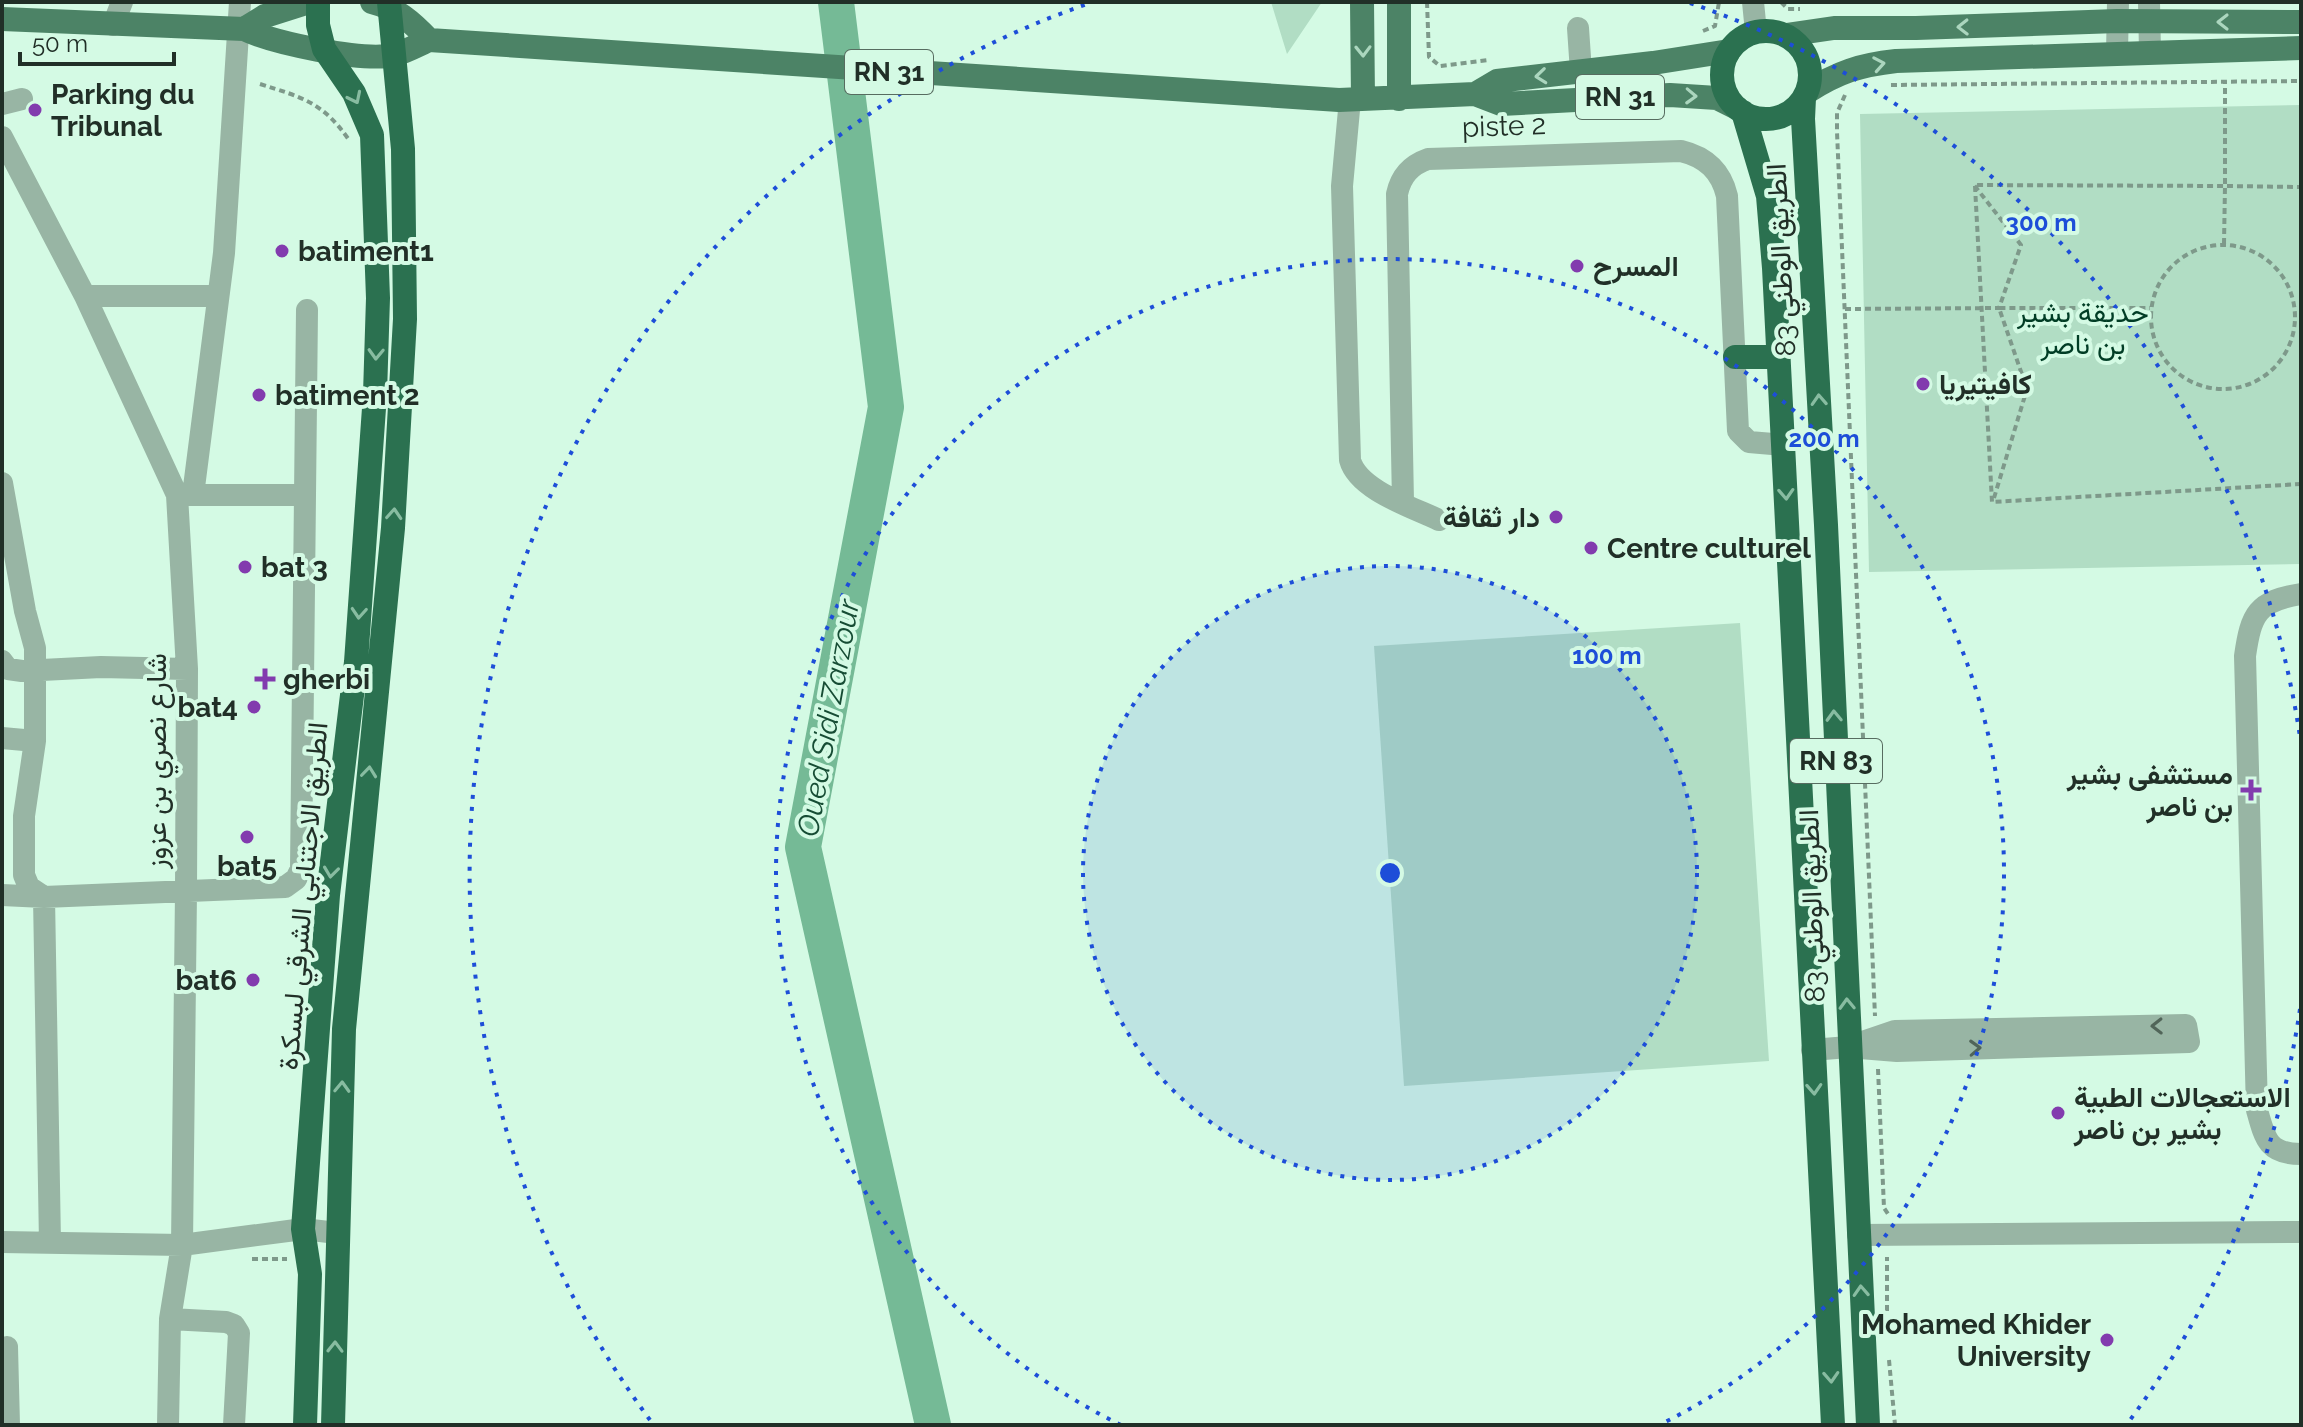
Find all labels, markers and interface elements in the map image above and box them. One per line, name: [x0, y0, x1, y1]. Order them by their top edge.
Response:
one-way arrow: [2216, 13, 2229, 31]
scale bar: [20, 16, 174, 66]
one-way arrow: [1956, 18, 1969, 36]
text: 50 m: [32, 29, 88, 58]
one-way arrow: [1355, 45, 1372, 58]
road number: RN 31: [845, 50, 933, 94]
one-way arrow: [1872, 56, 1885, 73]
one-way arrow: [1534, 67, 1547, 84]
road number: RN 31: [1576, 75, 1664, 119]
place label: Parking du Tribunal: [51, 78, 195, 143]
one-way arrow: [1685, 87, 1698, 104]
one-way arrow: [346, 89, 361, 104]
marker: Parking du Tribunal: [26, 101, 44, 119]
street label: piste 2: [1461, 108, 1547, 144]
street label: الطريق الوطني 83: [1759, 162, 1809, 357]
text: 300 m: [2006, 208, 2076, 237]
place label: batiment1: [298, 235, 434, 268]
marker: batiment1: [273, 242, 291, 260]
place label: المسرح: [1593, 250, 1679, 285]
marker: المسرح: [1568, 257, 1586, 275]
park label: حديقة بشير بن ناصر: [2016, 296, 2149, 362]
one-way arrow: [368, 348, 385, 361]
place label: كافيتيريا: [1939, 368, 2032, 402]
marker: كافيتيريا: [1914, 375, 1932, 393]
place label: batiment 2: [275, 379, 420, 412]
marker: batiment 2: [250, 386, 268, 404]
one-way arrow: [1811, 393, 1828, 406]
text: 200 m: [1788, 424, 1860, 453]
one-way arrow: [1778, 488, 1795, 501]
place label: دار ثقافة: [1443, 501, 1540, 535]
one-way arrow: [385, 507, 402, 520]
marker: دار ثقافة: [1547, 508, 1565, 526]
place label: Centre culturel: [1607, 532, 1811, 565]
marker: Centre culturel: [1582, 539, 1600, 557]
place label: bat 3: [261, 551, 328, 584]
marker: bat 3: [236, 558, 254, 576]
water label: Oued Sidi Zarzour: [790, 595, 866, 839]
one-way arrow: [351, 607, 368, 620]
text: 100 m: [1572, 641, 1642, 670]
street label: شارع نصري بن عزوز: [140, 653, 179, 870]
place label: gherbi: [283, 663, 370, 696]
marker: gherbi: [254, 668, 276, 690]
place label: bat4: [178, 691, 238, 724]
marker: bat4: [245, 698, 263, 716]
one-way arrow: [1826, 709, 1843, 722]
street label: الطريق الاجتنابي الشرقي لبسكرة: [271, 721, 341, 1072]
road number: RN 83: [1790, 739, 1882, 783]
place label: مستشفى بشير بن ناصر: [2066, 758, 2233, 824]
one-way arrow: [360, 765, 377, 779]
marker: مستشفى بشير بن ناصر: [2240, 779, 2262, 801]
street label: الطريق الوطني 83: [1792, 809, 1838, 1003]
marker: bat5: [238, 828, 256, 846]
place label: bat5: [217, 850, 277, 883]
centre of rings: [1376, 859, 1404, 887]
one-way arrow: [323, 865, 340, 879]
place label: bat6: [176, 964, 237, 997]
marker: bat6: [244, 971, 262, 989]
one-way arrow: [1838, 997, 1855, 1010]
one-way arrow: [2150, 1017, 2163, 1034]
one-way arrow: [1969, 1040, 1982, 1057]
one-way arrow: [334, 1080, 351, 1093]
place label: الاستعجالات الطبية بشير بن ناصر: [2073, 1081, 2291, 1147]
one-way arrow: [1805, 1083, 1822, 1096]
marker: الاستعجالات الطبية بشير بن ناصر: [2049, 1104, 2067, 1122]
one-way arrow: [1853, 1284, 1870, 1297]
place label: Mohamed Khider University: [1861, 1308, 2092, 1373]
marker: Mohamed Khider University: [2098, 1331, 2116, 1349]
one-way arrow: [326, 1340, 343, 1353]
one-way arrow: [1822, 1371, 1839, 1384]

